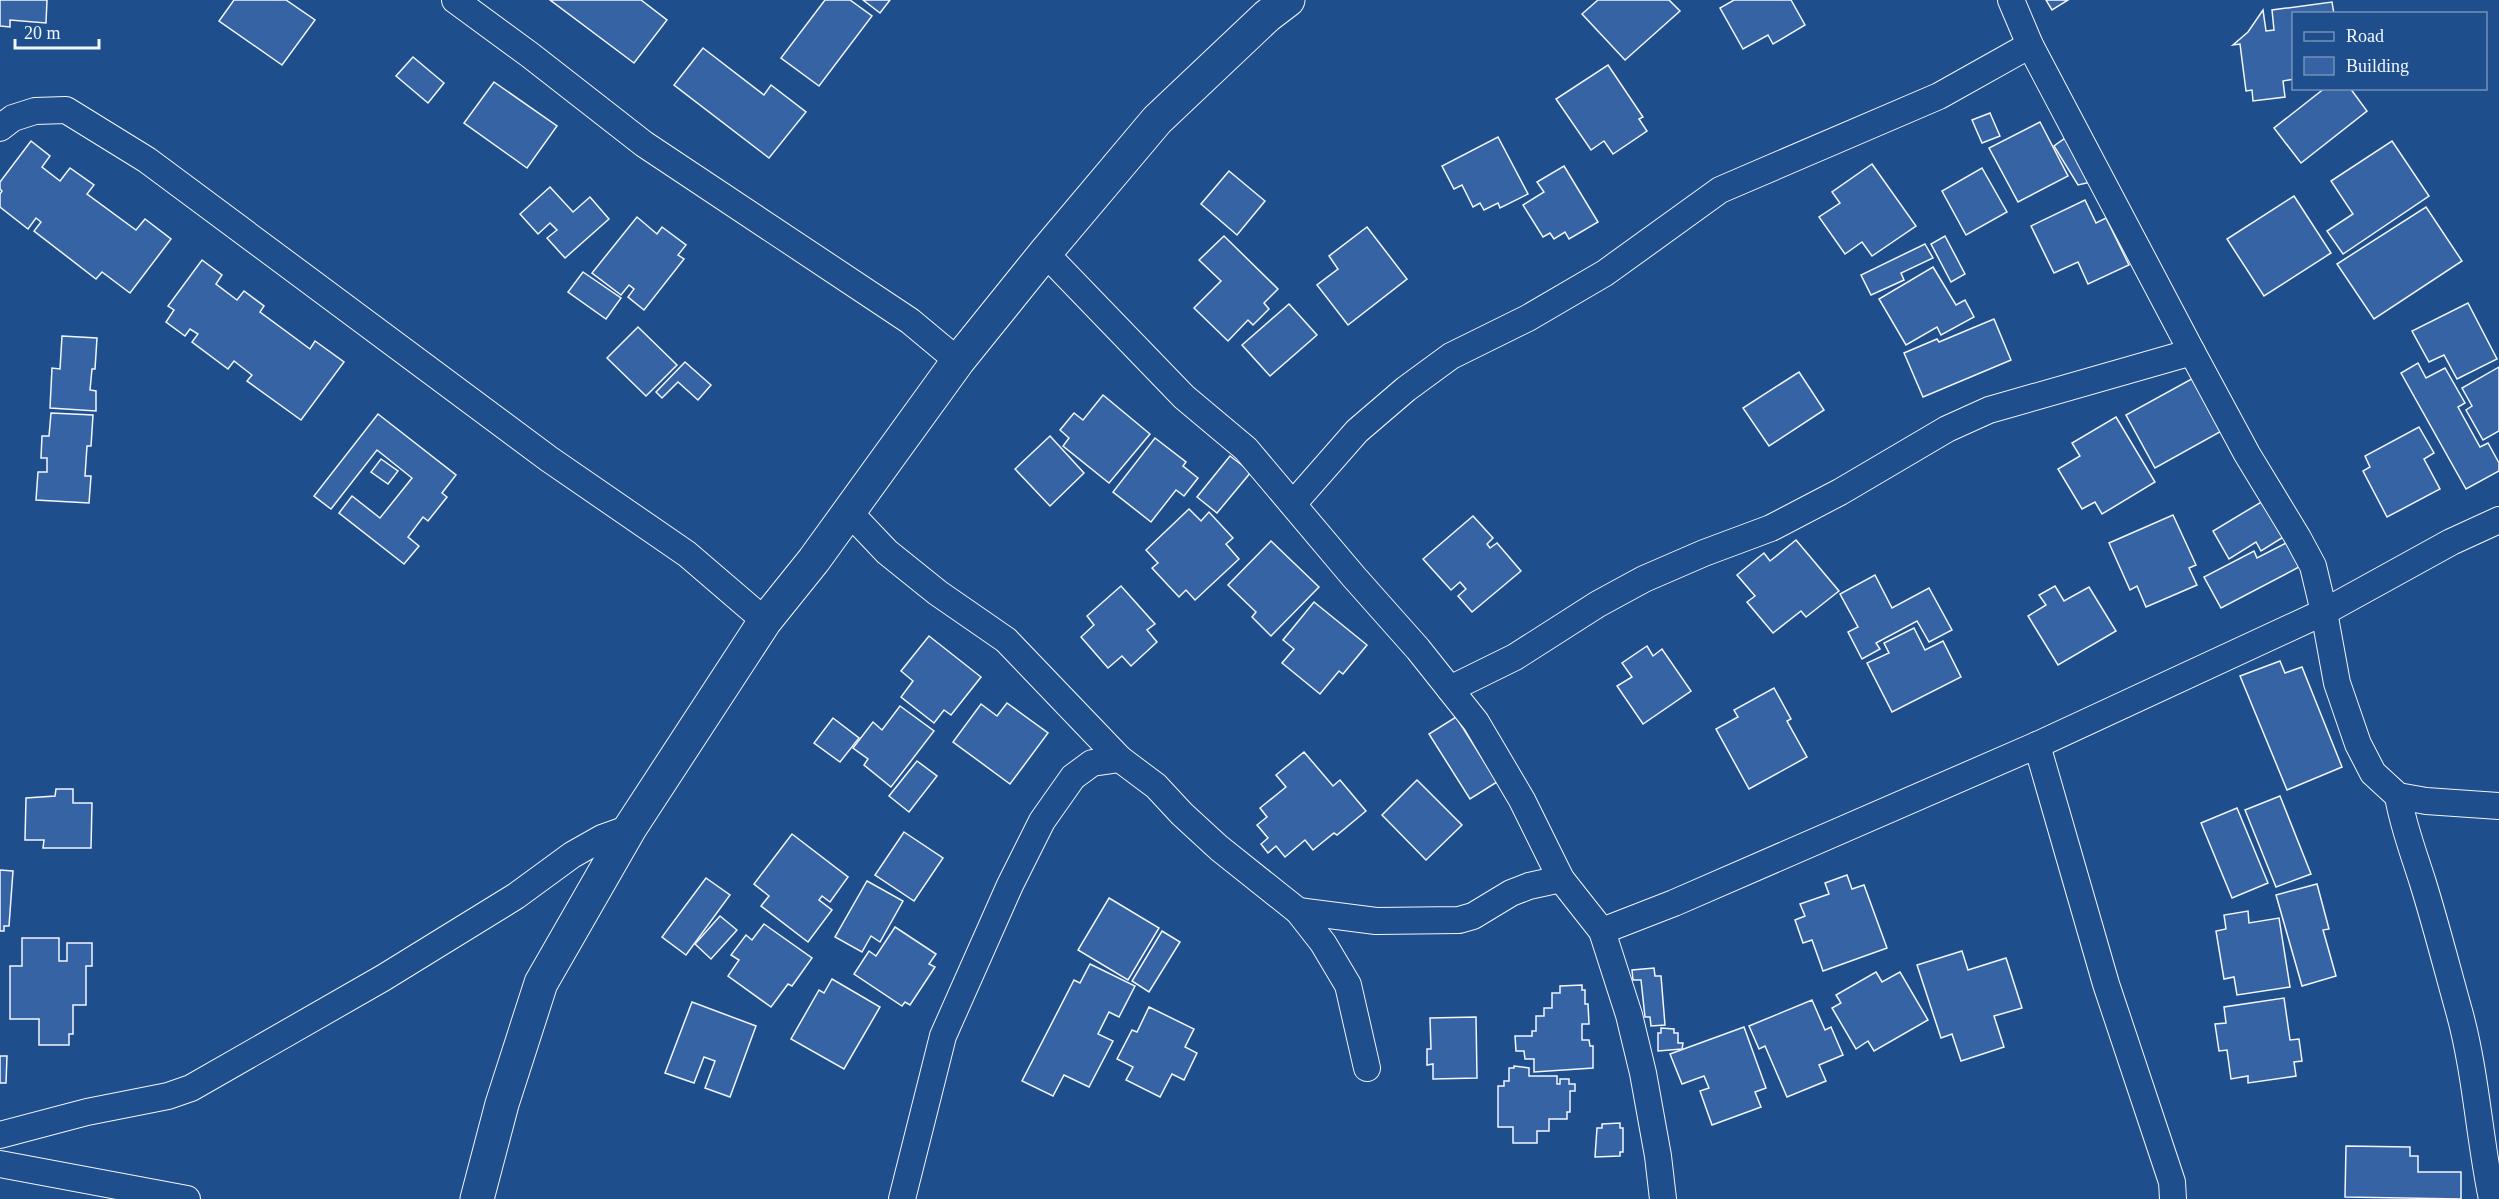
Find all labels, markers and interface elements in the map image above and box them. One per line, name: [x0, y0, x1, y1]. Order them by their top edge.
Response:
scale bar: [15, 12, 99, 50]
legend: [2292, 12, 2487, 90]
text: 20 m: [24, 23, 61, 43]
text: Road: [2346, 26, 2384, 46]
text: Building: [2346, 56, 2409, 76]

